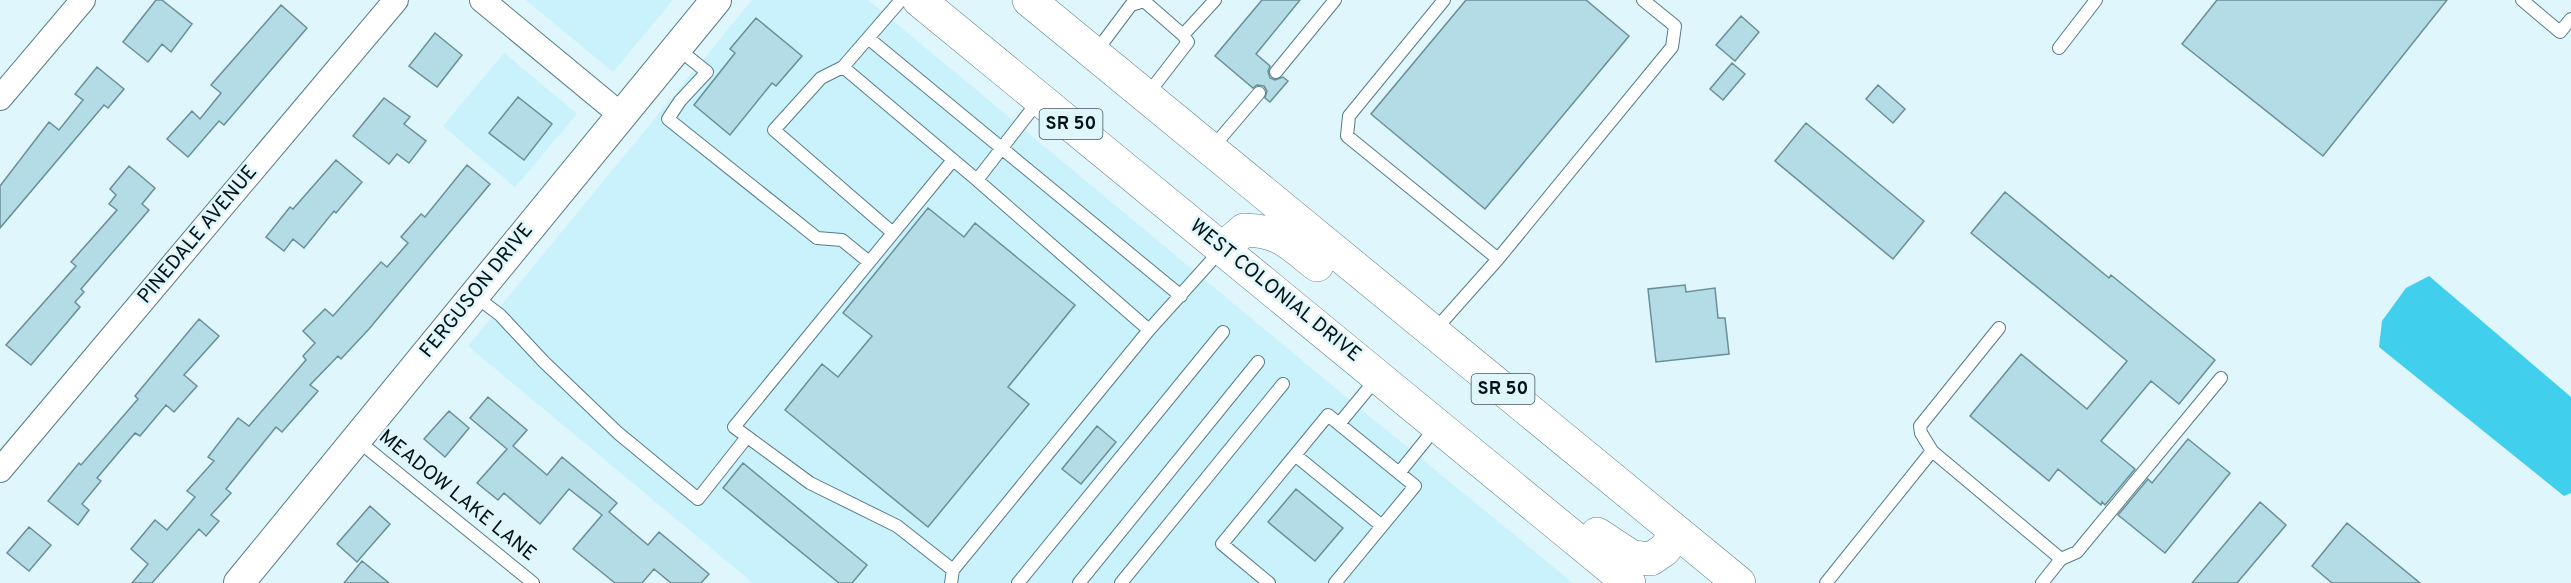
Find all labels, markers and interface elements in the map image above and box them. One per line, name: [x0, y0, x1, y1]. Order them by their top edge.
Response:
road number: SR 50: [1040, 109, 1102, 139]
street label: PINEDALE AVENUE: [132, 160, 264, 310]
street label: WEST COLONIAL DRIVE: [1184, 214, 1366, 368]
street label: FERGUSON DRIVE: [415, 218, 539, 364]
road number: SR 50: [1472, 374, 1534, 404]
street label: MEADOW LAKE LANE: [373, 424, 541, 568]

